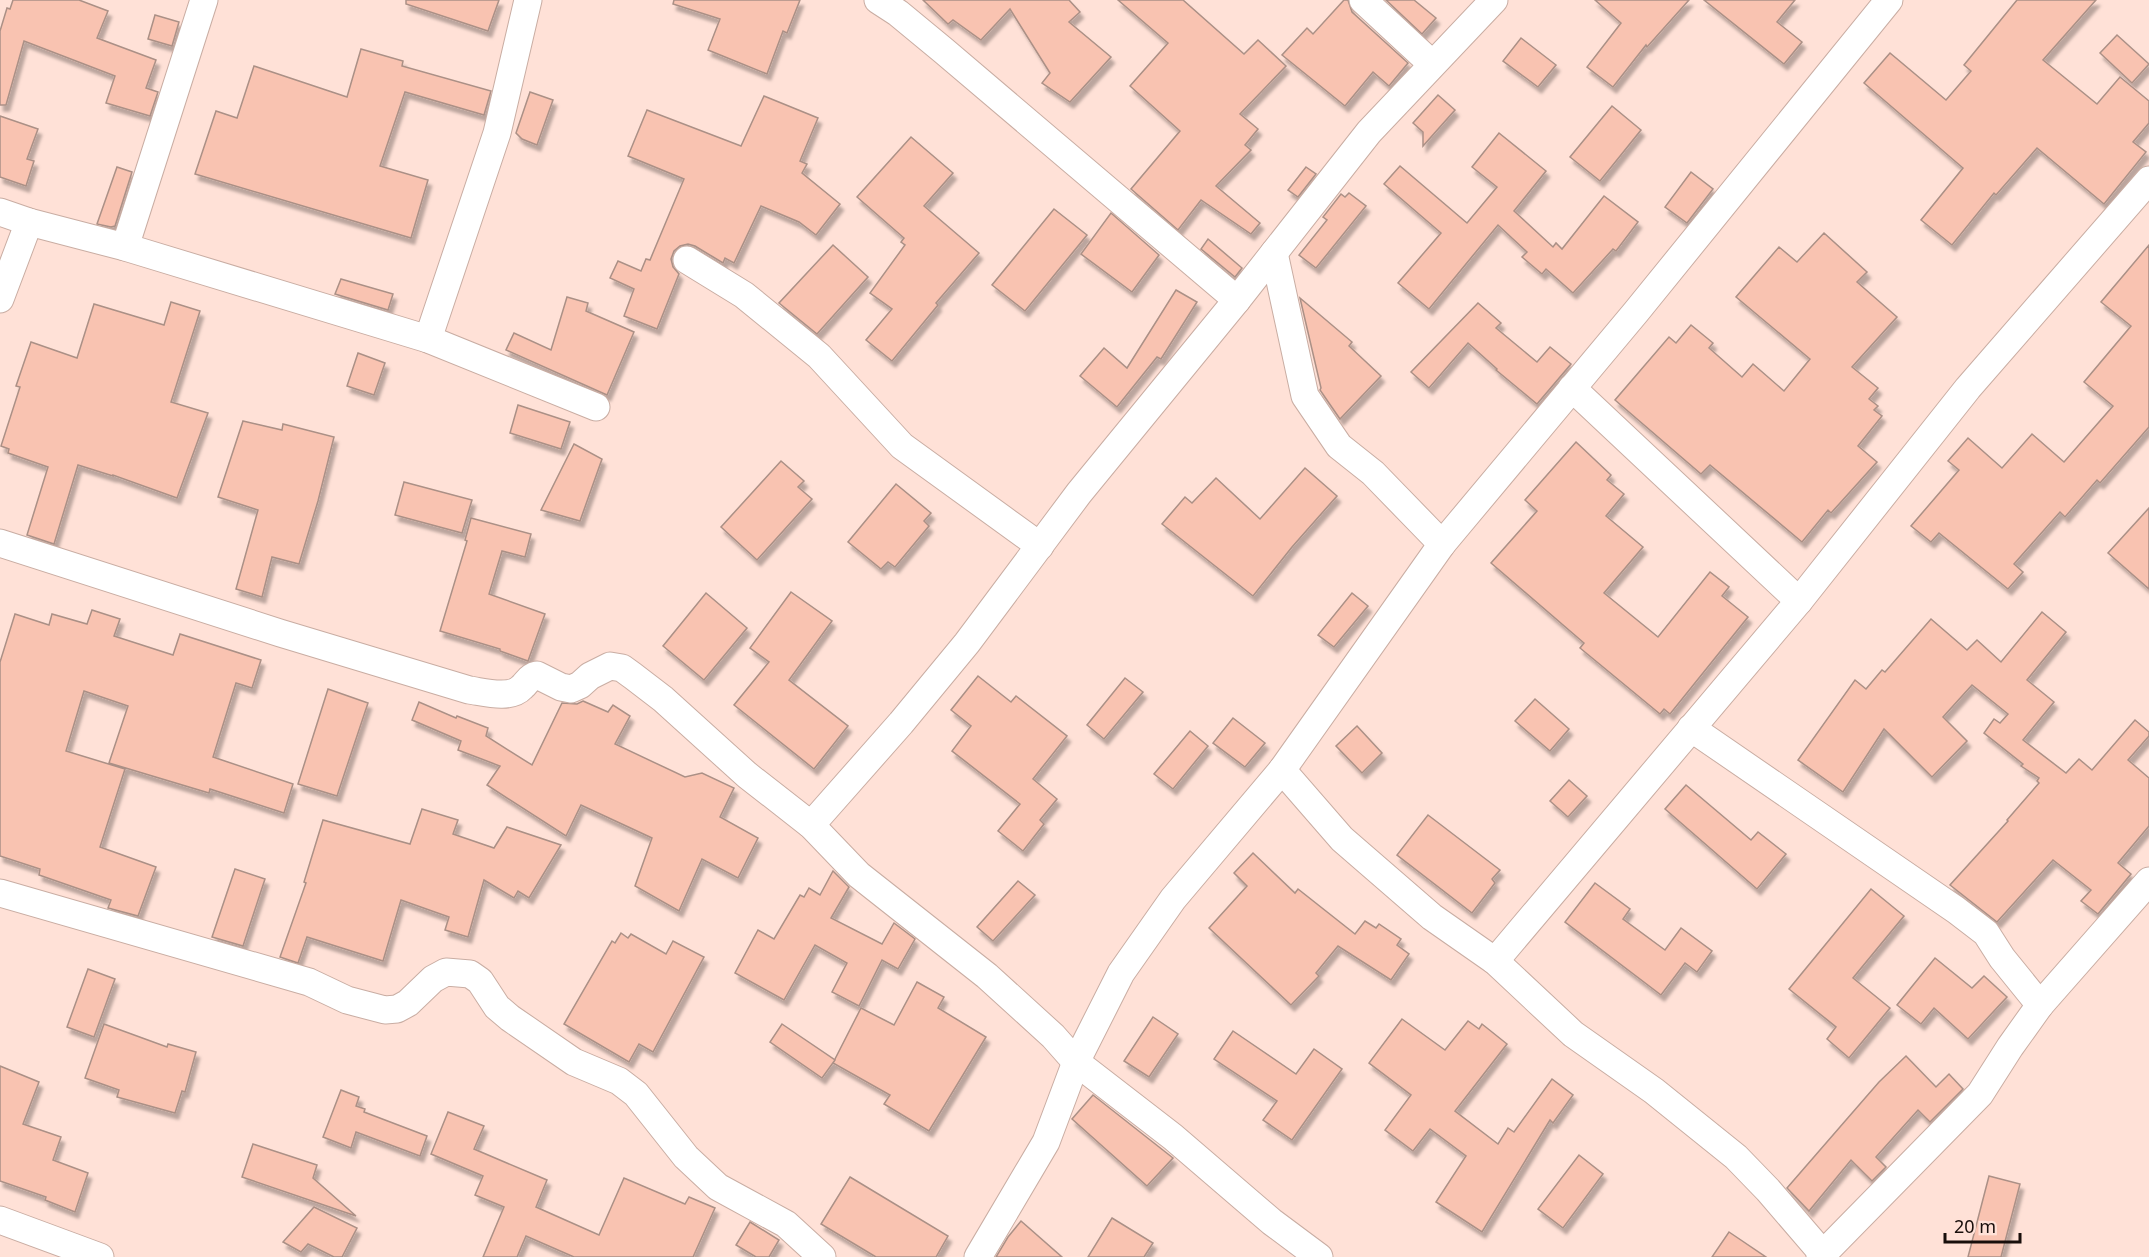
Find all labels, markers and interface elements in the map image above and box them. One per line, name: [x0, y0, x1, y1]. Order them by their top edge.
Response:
scale bar: [1945, 1206, 2020, 1244]
text: 20 m: [1954, 1214, 1996, 1238]

